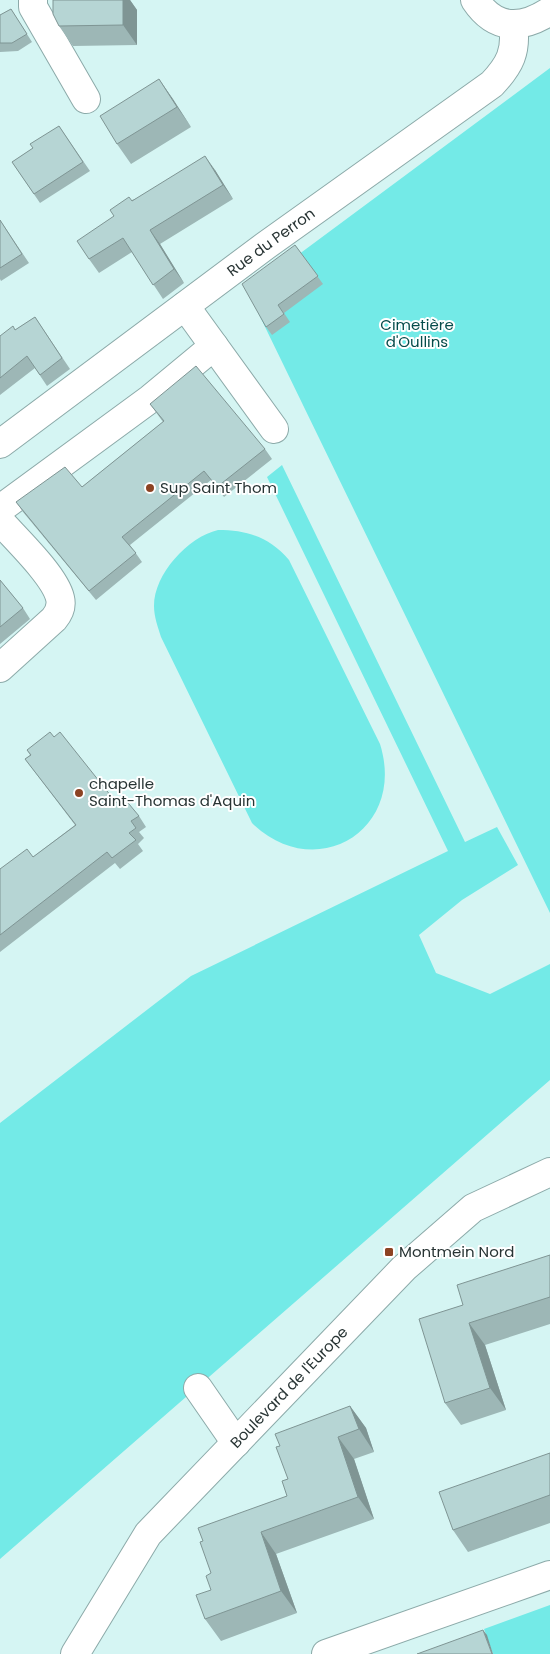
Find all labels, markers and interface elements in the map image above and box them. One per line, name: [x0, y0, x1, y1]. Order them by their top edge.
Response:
street label: Rue du Perron: [222, 203, 319, 281]
park label: Cimetière d'Oullins: [380, 314, 454, 352]
place label: Sup Saint Thom: [160, 477, 277, 498]
marker: Sup Saint Thom: [144, 482, 156, 494]
place label: chapelle Saint-Thomas d'Aquin: [89, 773, 255, 811]
marker: chapelle Saint-Thomas d'Aquin: [73, 787, 85, 799]
place label: Montmein Nord: [399, 1241, 515, 1262]
marker: Montmein Nord: [383, 1246, 395, 1258]
street label: Boulevard de l'Europe: [225, 1322, 352, 1452]

